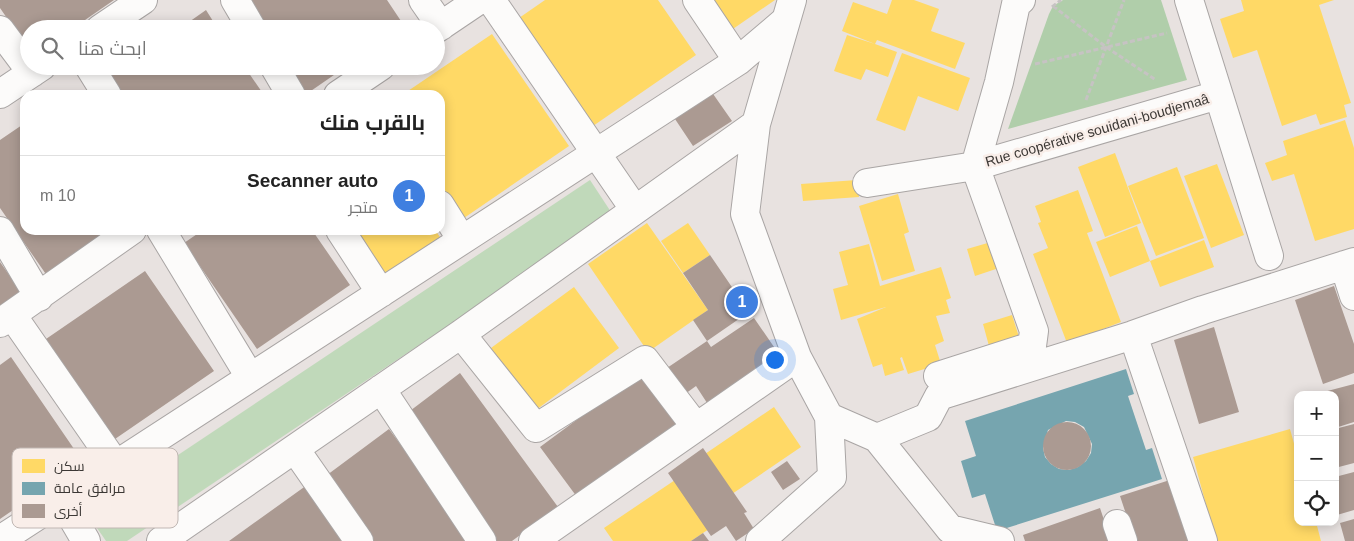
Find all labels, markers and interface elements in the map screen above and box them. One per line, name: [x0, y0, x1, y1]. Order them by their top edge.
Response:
search box: [20, 20, 445, 75]
icon: search: [38, 34, 66, 62]
text: ابحث هنا: [78, 38, 147, 59]
street label: Rue coopérative souidani-boudjemaâ: [983, 90, 1211, 170]
text: بالقرب منك: [320, 111, 425, 134]
text: Secanner auto: [247, 170, 378, 191]
text: 10 m: [40, 187, 76, 204]
text: 1: [405, 187, 413, 204]
text: متجر: [349, 199, 378, 216]
pin: 1: [726, 283, 758, 321]
your location: [762, 347, 788, 373]
map controls: [1294, 391, 1339, 526]
button: +: [1294, 391, 1339, 436]
button: −: [1294, 436, 1339, 481]
legend: [12, 448, 178, 528]
text: سكن: [54, 458, 85, 474]
text: مرافق عامة: [54, 480, 125, 497]
button: locate: [1294, 481, 1339, 526]
text: أخرى: [54, 502, 83, 519]

